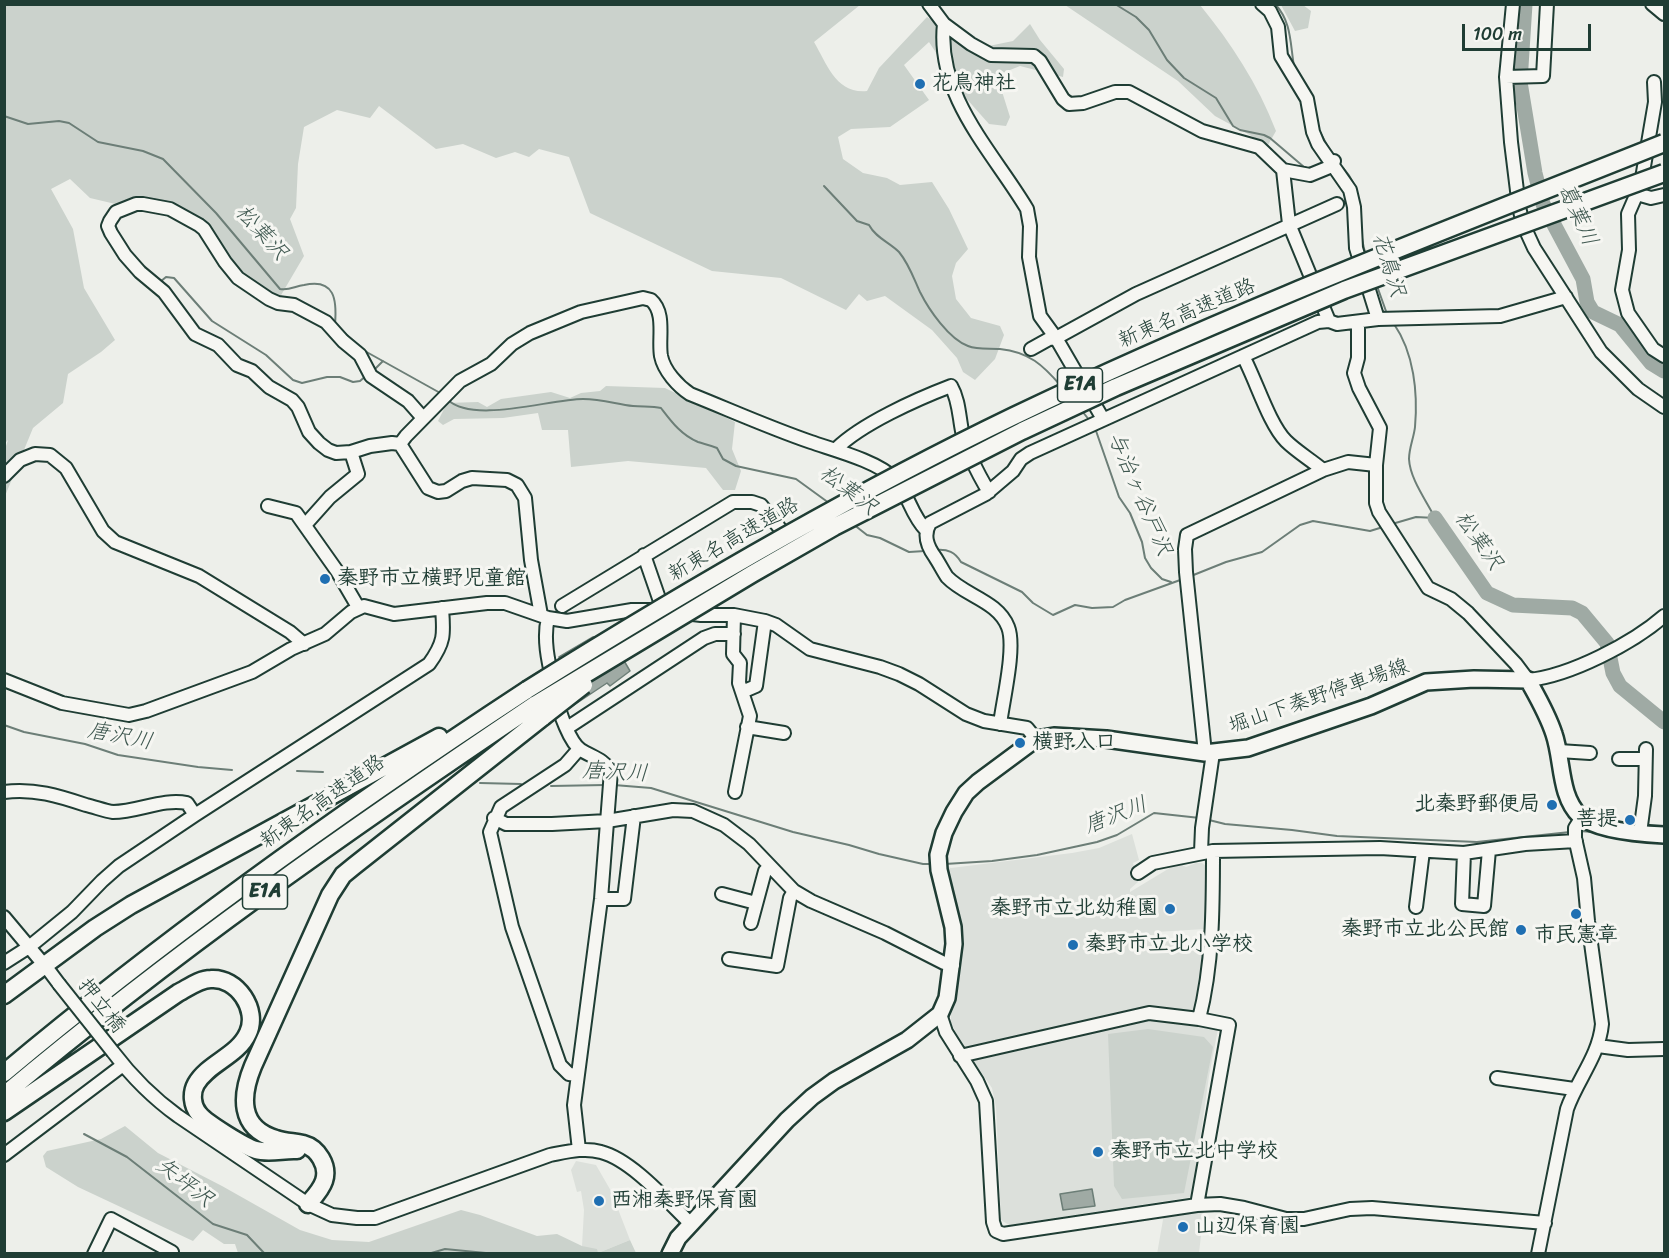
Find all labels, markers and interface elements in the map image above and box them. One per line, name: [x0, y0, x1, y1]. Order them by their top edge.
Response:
scale bar: [1465, 12, 1594, 50]
text: 100 m: [1473, 18, 1522, 50]
place label: 花鳥神社: [932, 71, 1016, 97]
marker: 花鳥神社: [913, 77, 927, 91]
water label: 葛葉川: [1552, 179, 1602, 251]
water label: 松葉沢: [229, 200, 293, 266]
water label: 花鳥沢: [1366, 230, 1410, 300]
street label: 新東名高速道路: [1114, 274, 1260, 354]
road number: E1A: [1058, 368, 1102, 402]
water label: 与治ヶ谷戸沢: [1101, 428, 1177, 560]
water label: 松葉沢: [814, 460, 882, 522]
street label: 新東名高速道路: [664, 492, 804, 588]
water label: 松葉沢: [1448, 506, 1508, 576]
place label: 秦野市立横野児童館: [337, 566, 526, 592]
marker: 秦野市立横野児童館: [318, 572, 332, 586]
street label: 堀山下秦野停車場線: [1226, 654, 1412, 740]
water label: 唐沢川: [85, 718, 155, 756]
place label: 横野入口: [1032, 730, 1116, 756]
marker: 横野入口: [1013, 736, 1027, 750]
street label: 新東名高速道路: [256, 750, 390, 854]
water label: 唐沢川: [581, 758, 649, 788]
water label: 唐沢川: [1080, 792, 1152, 840]
place label: 北秦野郵便局: [1414, 792, 1540, 818]
marker: 北秦野郵便局: [1545, 798, 1559, 812]
place label: 菩提: [1576, 807, 1618, 833]
marker: 菩提: [1623, 813, 1637, 827]
road number: E1A: [242, 875, 288, 909]
place label: 秦野市立北幼稚園: [990, 896, 1158, 922]
marker: 秦野市立北幼稚園: [1163, 902, 1177, 916]
marker: 市民憲章: [1569, 907, 1583, 921]
place label: 秦野市立北公民館: [1341, 917, 1509, 943]
marker: 秦野市立北公民館: [1514, 923, 1528, 937]
place label: 市民憲章: [1534, 923, 1618, 949]
place label: 秦野市立北小学校: [1085, 932, 1253, 958]
marker: 秦野市立北小学校: [1066, 938, 1080, 952]
street label: 押立橋: [72, 973, 130, 1039]
place label: 秦野市立北中学校: [1110, 1139, 1278, 1165]
marker: 秦野市立北中学校: [1091, 1145, 1105, 1159]
water label: 矢坪沢: [150, 1152, 218, 1214]
place label: 西湘秦野保育園: [611, 1188, 758, 1214]
marker: 西湘秦野保育園: [592, 1194, 606, 1208]
place label: 山辺保育園: [1195, 1214, 1300, 1240]
marker: 山辺保育園: [1176, 1220, 1190, 1234]

